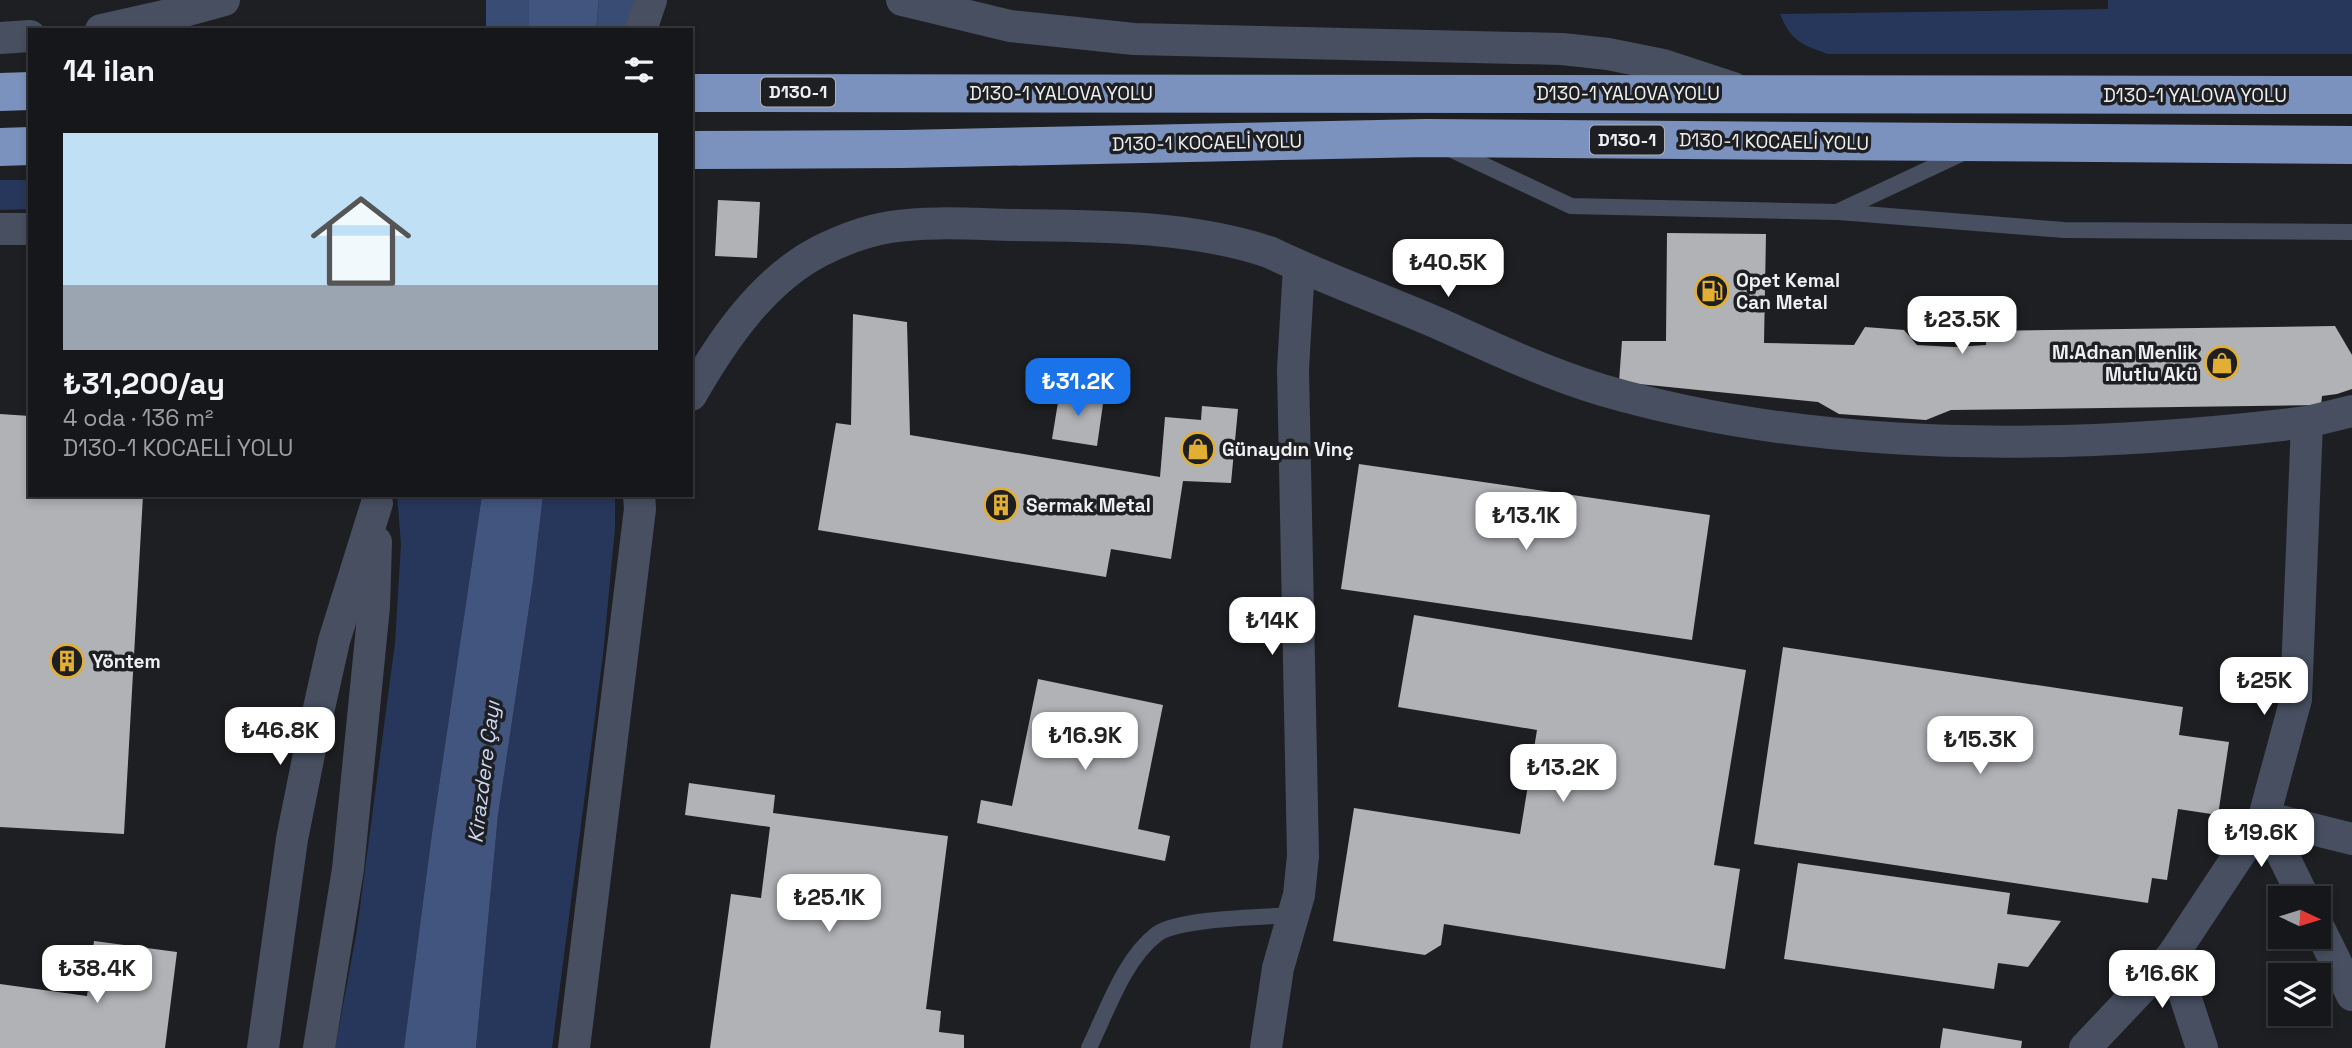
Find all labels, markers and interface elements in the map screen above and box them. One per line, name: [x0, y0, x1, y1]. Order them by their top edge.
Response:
text: 14 ilan: [63, 51, 155, 90]
icon: filters: [620, 51, 658, 89]
road number: D130-1: [761, 78, 835, 106]
street label: D130-1 YALOVA YOLU: [969, 81, 1153, 106]
street label: D130-1 YALOVA YOLU: [1536, 81, 1720, 106]
street label: D130-1 YALOVA YOLU: [2103, 83, 2287, 108]
road number: D130-1: [1590, 125, 1664, 154]
street label: D130-1 KOCAELİ YOLU: [1679, 127, 1869, 156]
street label: D130-1 KOCAELİ YOLU: [1112, 128, 1302, 157]
icon: home: [298, 178, 424, 304]
pin: ₺40.5K: [1391, 240, 1505, 299]
text: ₺40.5K: [1409, 247, 1487, 277]
place label: Opet Kemal Can Metal: [1736, 268, 1840, 315]
fuel station icon: Opet Kemal Can Metal: [1693, 272, 1731, 310]
pin: ₺23.5K: [1905, 296, 2019, 356]
text: ₺23.5K: [1924, 304, 2000, 334]
place label: M.Adnan Menlik Mutlu Akü: [2052, 340, 2198, 387]
shop icon: M.Adnan Menlik Mutlu Akü: [2203, 344, 2241, 382]
pin: ₺31.2K: [1021, 358, 1135, 418]
text: ₺31,200/ay: [63, 364, 225, 403]
text: ₺31.2K: [1041, 366, 1115, 396]
text: 4 oda · 136 m²: [63, 403, 213, 433]
shop icon: Günaydın Vinç: [1179, 430, 1217, 468]
text: D130-1 KOCAELİ YOLU: [63, 433, 293, 463]
place label: Günaydın Vinç: [1222, 437, 1354, 462]
building icon: Sermak Metal: [982, 486, 1020, 524]
pin: ₺13.1K: [1469, 492, 1583, 552]
place label: Sermak Metal: [1026, 493, 1151, 518]
text: ₺13.1K: [1491, 500, 1561, 530]
pin: ₺14K: [1231, 598, 1313, 657]
text: ₺14K: [1245, 605, 1299, 635]
building icon: Yöntem: [48, 642, 86, 680]
place label: Yöntem: [92, 649, 161, 674]
pin: ₺25K: [2223, 658, 2305, 717]
text: ₺25K: [2236, 665, 2292, 695]
water label: Kirazdere Çayı: [461, 699, 506, 844]
pin: ₺46.8K: [223, 708, 337, 767]
pin: ₺16.9K: [1028, 712, 1142, 772]
text: ₺46.8K: [241, 715, 319, 745]
pin: ₺15.3K: [1923, 716, 2037, 776]
text: ₺16.9K: [1048, 720, 1122, 750]
text: ₺15.3K: [1943, 724, 2017, 754]
pin: ₺13.2K: [1506, 744, 1620, 804]
text: ₺13.2K: [1526, 752, 1600, 782]
pin: ₺19.6K: [2204, 810, 2318, 869]
text: ₺19.6K: [2224, 817, 2298, 847]
pin: ₺25.1K: [772, 874, 886, 934]
text: ₺25.1K: [793, 882, 865, 912]
north arrow: [2268, 886, 2331, 948]
map controls: [2268, 886, 2331, 1026]
pin: ₺38.4K: [40, 946, 154, 1005]
pin: ₺16.6K: [2105, 950, 2219, 1010]
text: ₺38.4K: [58, 953, 136, 983]
text: ₺16.6K: [2125, 958, 2199, 988]
button: layers: [2268, 963, 2331, 1026]

